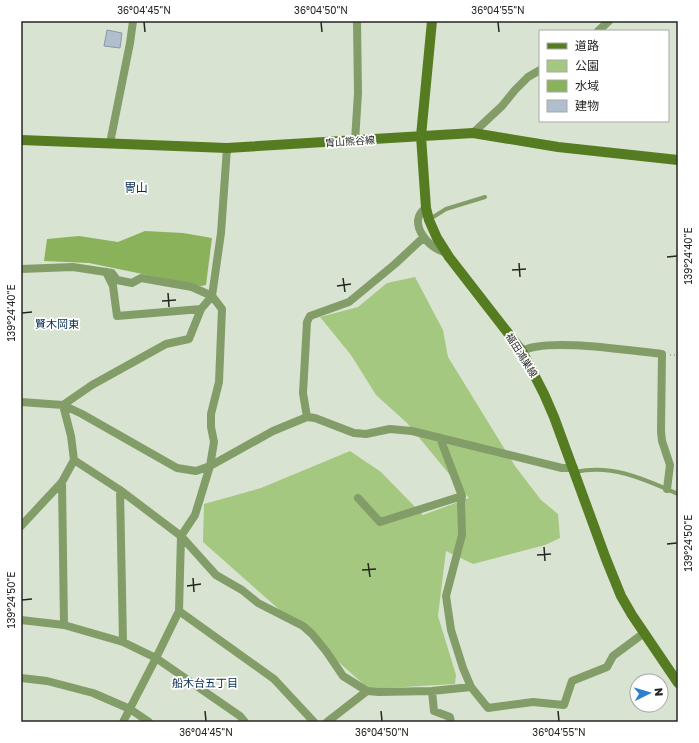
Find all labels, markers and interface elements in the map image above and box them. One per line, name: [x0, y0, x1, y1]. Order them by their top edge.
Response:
text: 36°04'45"N: [117, 4, 171, 16]
text: 36°04'50"N: [294, 4, 348, 16]
text: 36°04'55"N: [471, 4, 525, 16]
legend: [539, 30, 669, 122]
text: 道路: [575, 38, 599, 53]
text: 公園: [575, 58, 599, 73]
text: 水域: [575, 78, 599, 93]
text: 建物: [575, 98, 599, 113]
street label: 胄山熊谷線: [325, 133, 375, 149]
district label: 冑山: [124, 180, 148, 195]
text: 139°24'40"E: [682, 227, 694, 285]
text: 139°24'40"E: [5, 284, 17, 342]
district label: 賢木岡東: [35, 317, 79, 330]
street label: 福田鴻巣線: [504, 331, 540, 379]
text: 139°24'50"E: [682, 515, 694, 571]
text: 139°24'50"E: [5, 572, 17, 628]
north arrow: [629, 673, 669, 713]
district label: 船木台五丁目: [172, 676, 238, 689]
text: N: [653, 687, 666, 697]
text: 36°04'45"N: [179, 726, 233, 738]
text: 36°04'50"N: [355, 726, 409, 738]
text: 36°04'55"N: [532, 726, 586, 738]

